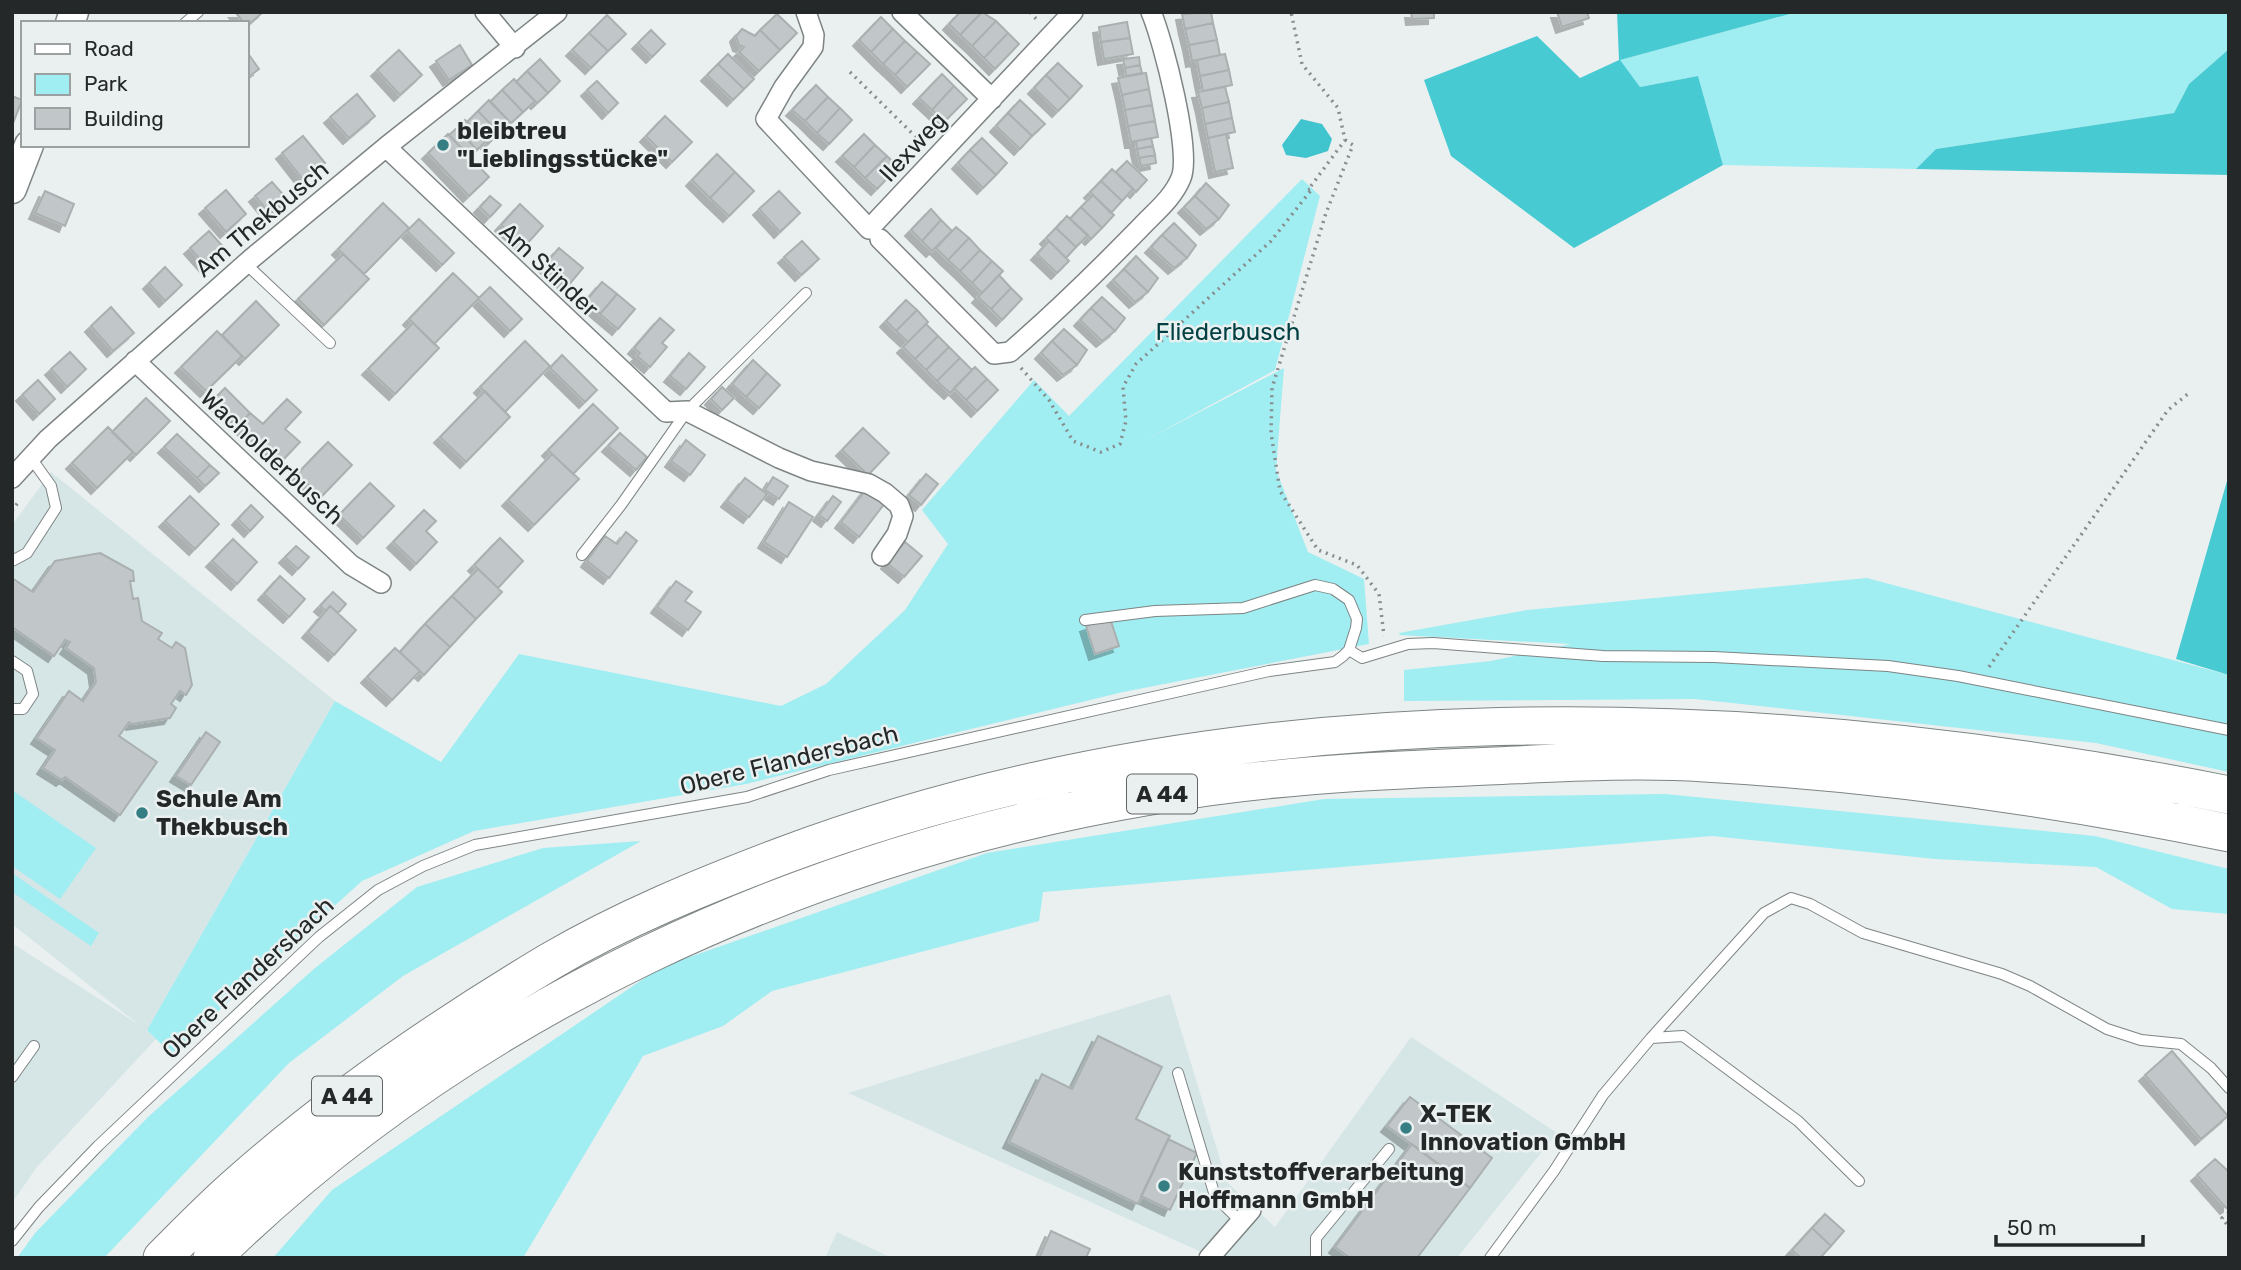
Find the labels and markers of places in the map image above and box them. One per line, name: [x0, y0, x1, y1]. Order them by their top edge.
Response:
place label: bleibtreu "Lieblingsstücke": [457, 117, 668, 173]
marker: bleibtreu "Lieblingsstücke": [435, 137, 451, 153]
place label: Schule Am Thekbusch: [156, 785, 288, 841]
marker: Schule Am Thekbusch: [134, 805, 150, 821]
place label: X-TEK Innovation GmbH: [1420, 1100, 1626, 1156]
marker: X-TEK Innovation GmbH: [1398, 1120, 1414, 1136]
place label: Kunststoffverarbeitung Hoffmann GmbH: [1178, 1158, 1464, 1214]
marker: Kunststoffverarbeitung Hoffmann GmbH: [1156, 1178, 1172, 1194]

